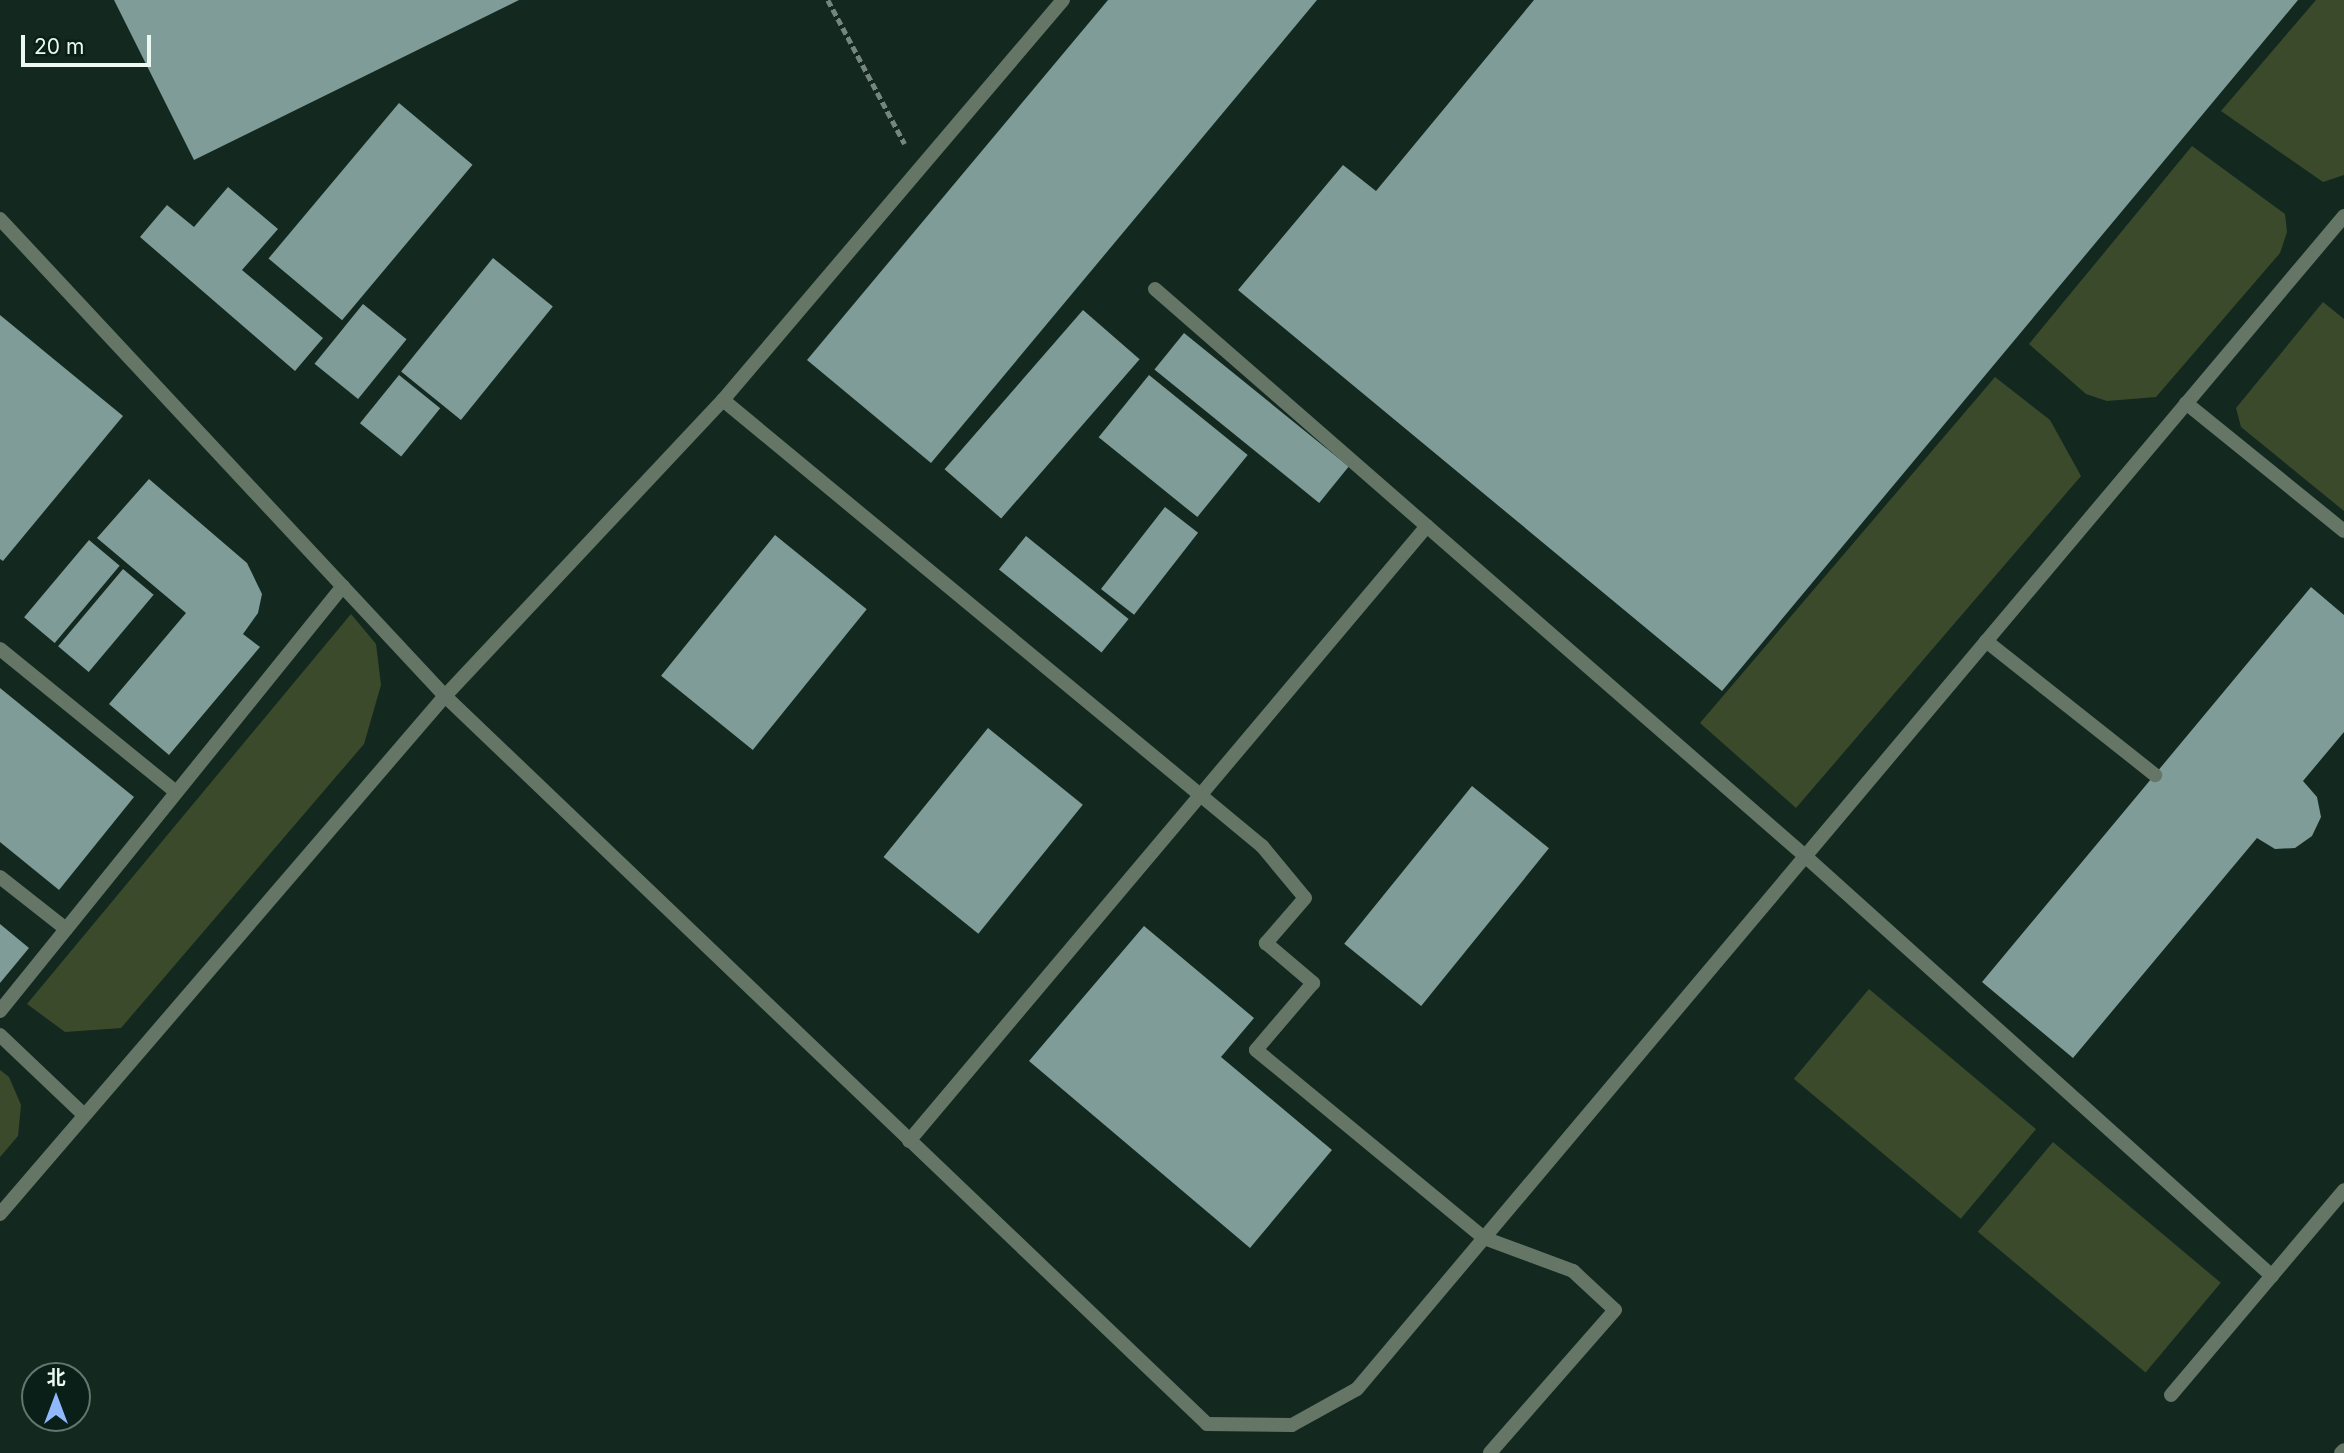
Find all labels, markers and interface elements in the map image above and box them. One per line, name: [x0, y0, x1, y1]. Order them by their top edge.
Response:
scale bar: [24, 21, 154, 65]
text: 20 m: [34, 34, 84, 59]
north arrow: [21, 1362, 91, 1432]
text: 北: [46, 1366, 66, 1389]

